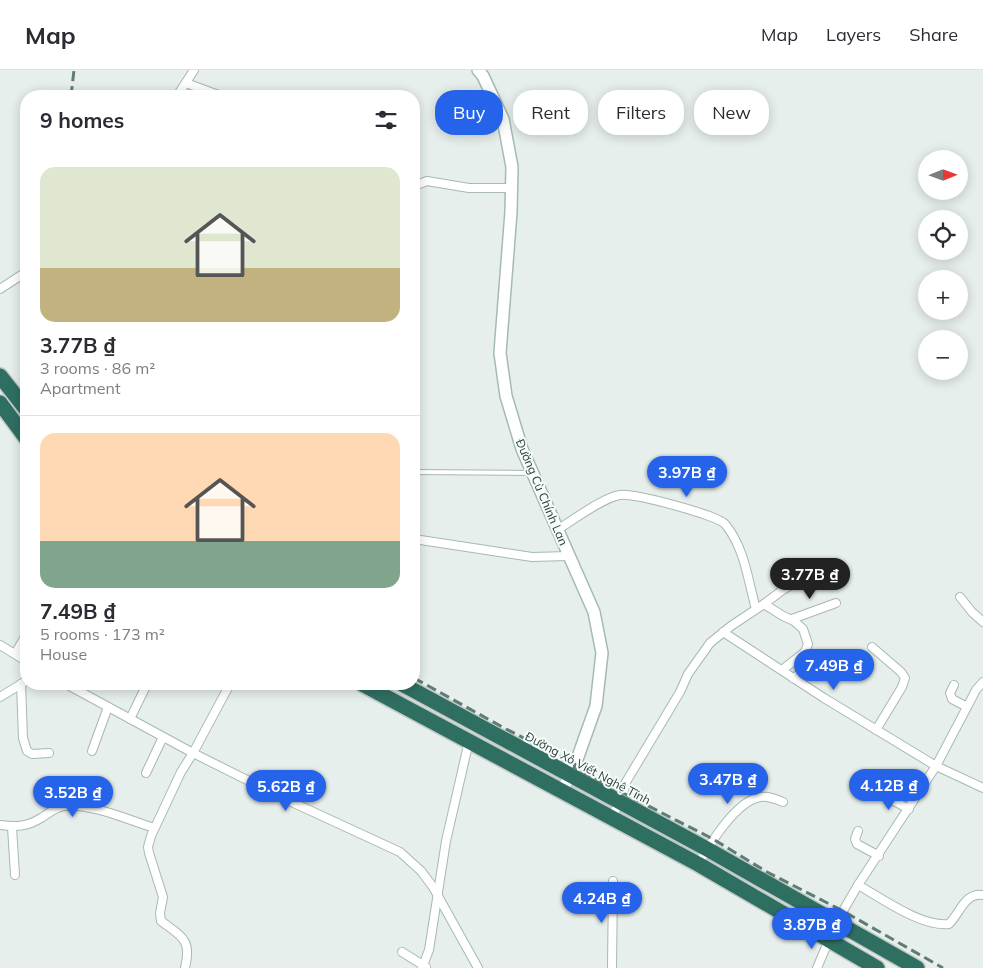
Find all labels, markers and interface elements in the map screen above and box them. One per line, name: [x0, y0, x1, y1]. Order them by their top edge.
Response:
text: Map: [25, 20, 76, 50]
text: Map: [761, 23, 798, 46]
text: Layers: [826, 23, 881, 46]
text: Share: [909, 23, 958, 46]
chip: Buy: [435, 90, 503, 135]
chip: Rent: [513, 90, 588, 135]
chip: Filters: [598, 90, 684, 135]
chip: New: [694, 90, 769, 135]
icon: filters: [372, 106, 400, 134]
text: 9 homes: [40, 107, 124, 133]
north arrow: [918, 150, 968, 200]
map controls: [918, 150, 968, 380]
icon: home: [175, 200, 265, 290]
button: locate: [918, 210, 968, 260]
button: +: [918, 270, 968, 320]
button: −: [918, 330, 968, 380]
text: 3.77B ₫: [40, 332, 116, 358]
text: 3 rooms · 86 m²: [40, 358, 155, 378]
text: Apartment: [40, 378, 121, 398]
street label: Đường Cù Chính Lan: [513, 436, 571, 548]
pin: 3.97B ₫: [641, 456, 733, 498]
text: 3.97B ₫: [658, 462, 716, 482]
icon: home: [175, 465, 265, 555]
pin: 3.77B ₫: [764, 558, 856, 600]
text: 3.77B ₫: [781, 564, 839, 584]
text: 7.49B ₫: [40, 598, 116, 624]
text: 5 rooms · 173 m²: [40, 624, 165, 644]
text: House: [40, 644, 87, 664]
pin: 7.49B ₫: [788, 648, 880, 691]
text: 7.49B ₫: [805, 655, 863, 675]
street label: Đường Xô Viết Nghệ Tĩnh: [523, 729, 653, 807]
pin: 3.47B ₫: [682, 762, 774, 805]
pin: 4.12B ₫: [843, 768, 935, 811]
text: 3.47B ₫: [699, 769, 757, 789]
pin: 5.62B ₫: [240, 770, 332, 812]
text: 4.12B ₫: [860, 775, 918, 795]
pin: 3.52B ₫: [27, 776, 119, 818]
text: 5.62B ₫: [257, 776, 315, 796]
text: 3.52B ₫: [44, 782, 102, 802]
pin: 4.24B ₫: [556, 882, 648, 924]
text: 4.24B ₫: [573, 888, 631, 908]
pin: 3.87B ₫: [766, 908, 858, 950]
text: 3.87B ₫: [783, 914, 841, 934]

